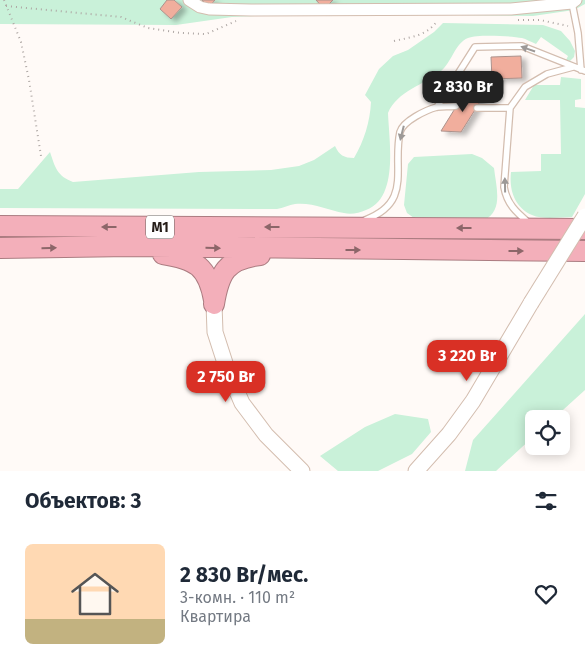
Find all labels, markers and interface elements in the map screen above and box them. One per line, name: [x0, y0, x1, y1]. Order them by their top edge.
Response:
one-way arrow: [520, 45, 535, 53]
pin: 2 830 Br: [411, 70, 515, 113]
text: 2 830 Br: [433, 77, 493, 96]
one-way arrow: [398, 125, 406, 141]
one-way arrow: [501, 177, 509, 193]
road number: М1: [146, 216, 174, 238]
one-way arrow: [101, 223, 117, 231]
one-way arrow: [264, 223, 280, 231]
one-way arrow: [455, 224, 471, 232]
one-way arrow: [41, 244, 57, 252]
one-way arrow: [206, 244, 222, 252]
one-way arrow: [345, 246, 361, 254]
one-way arrow: [508, 247, 524, 255]
pin: 3 220 Br: [415, 340, 519, 382]
text: 3 220 Br: [438, 346, 496, 365]
pin: 2 750 Br: [174, 360, 278, 403]
text: 2 750 Br: [197, 367, 255, 386]
map controls: [525, 410, 570, 455]
button: locate: [525, 410, 570, 455]
icon: filters: [532, 487, 560, 515]
text: Объектов: 3: [25, 488, 141, 514]
text: 2 830 Br/мес.: [180, 562, 308, 588]
icon: home: [65, 564, 125, 624]
icon: heart: [532, 580, 560, 608]
text: 3-комн. · 110 m²: [180, 588, 295, 607]
text: Квартира: [180, 607, 251, 626]

